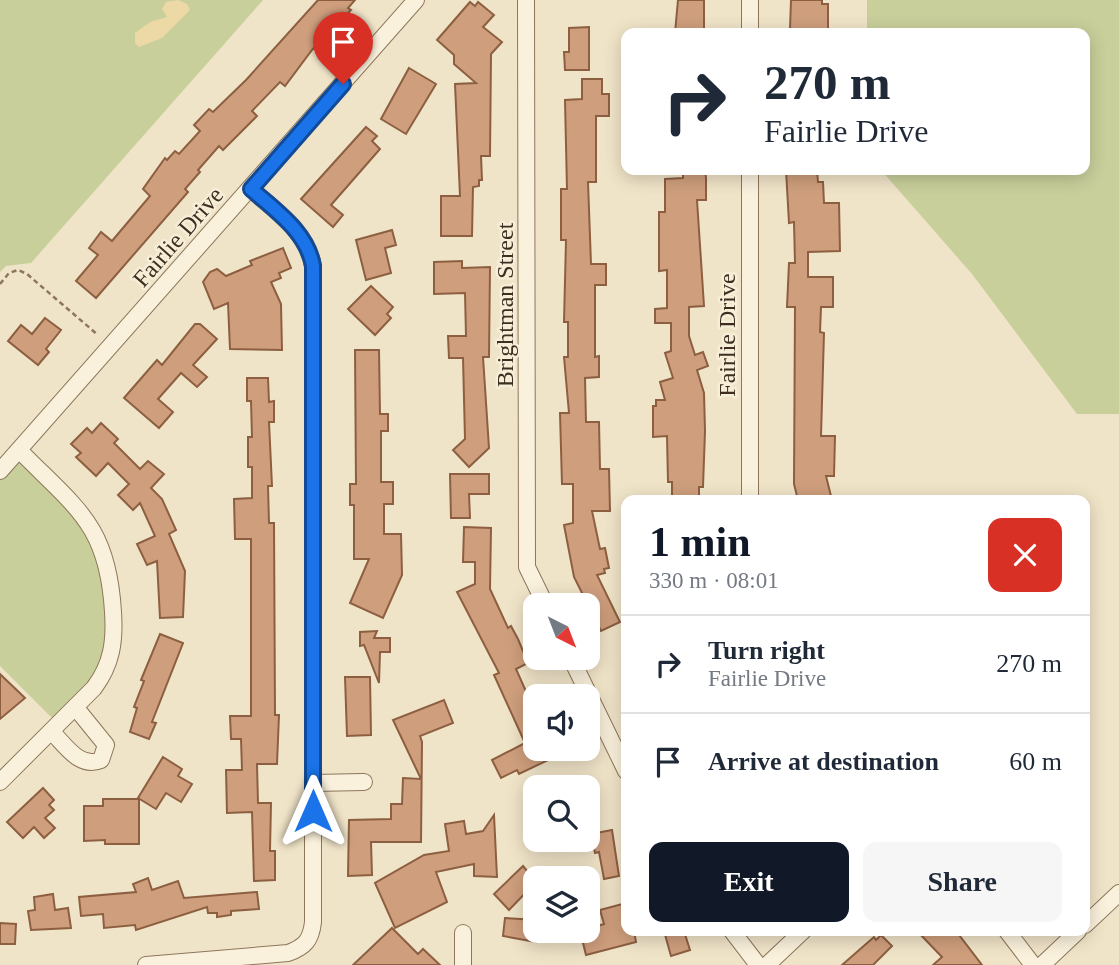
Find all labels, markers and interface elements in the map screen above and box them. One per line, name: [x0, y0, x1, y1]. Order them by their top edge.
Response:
pin: [313, 12.0, 373, 84]
icon: arrive: [324, 23, 362, 61]
text: 270 m: [764, 55, 891, 110]
icon: right: [649, 56, 740, 147]
text: Fairlie Drive: [764, 113, 928, 149]
street label: Fairlie Drive: [128, 182, 228, 292]
street label: Brightman Street: [492, 222, 518, 387]
street label: Fairlie Drive: [714, 273, 740, 397]
button: close: [988, 518, 1062, 592]
text: 1 min: [649, 519, 751, 565]
text: 330 m · 08:01: [649, 568, 779, 593]
north arrow: [523, 593, 600, 670]
map controls: [523, 593, 600, 943]
text: Turn right: [708, 636, 825, 665]
icon: right: [649, 645, 687, 683]
text: 270 m: [996, 649, 1062, 678]
text: Fairlie Drive: [708, 666, 826, 691]
button: sound: [523, 684, 600, 761]
icon: arrive: [649, 743, 687, 781]
text: Arrive at destination: [708, 747, 939, 776]
text: 60 m: [1009, 747, 1062, 776]
position arrow: [276, 774, 350, 848]
button: search: [523, 775, 600, 852]
button: Exit: [649, 842, 849, 922]
button: Share: [863, 842, 1062, 922]
button: layers: [523, 866, 600, 943]

